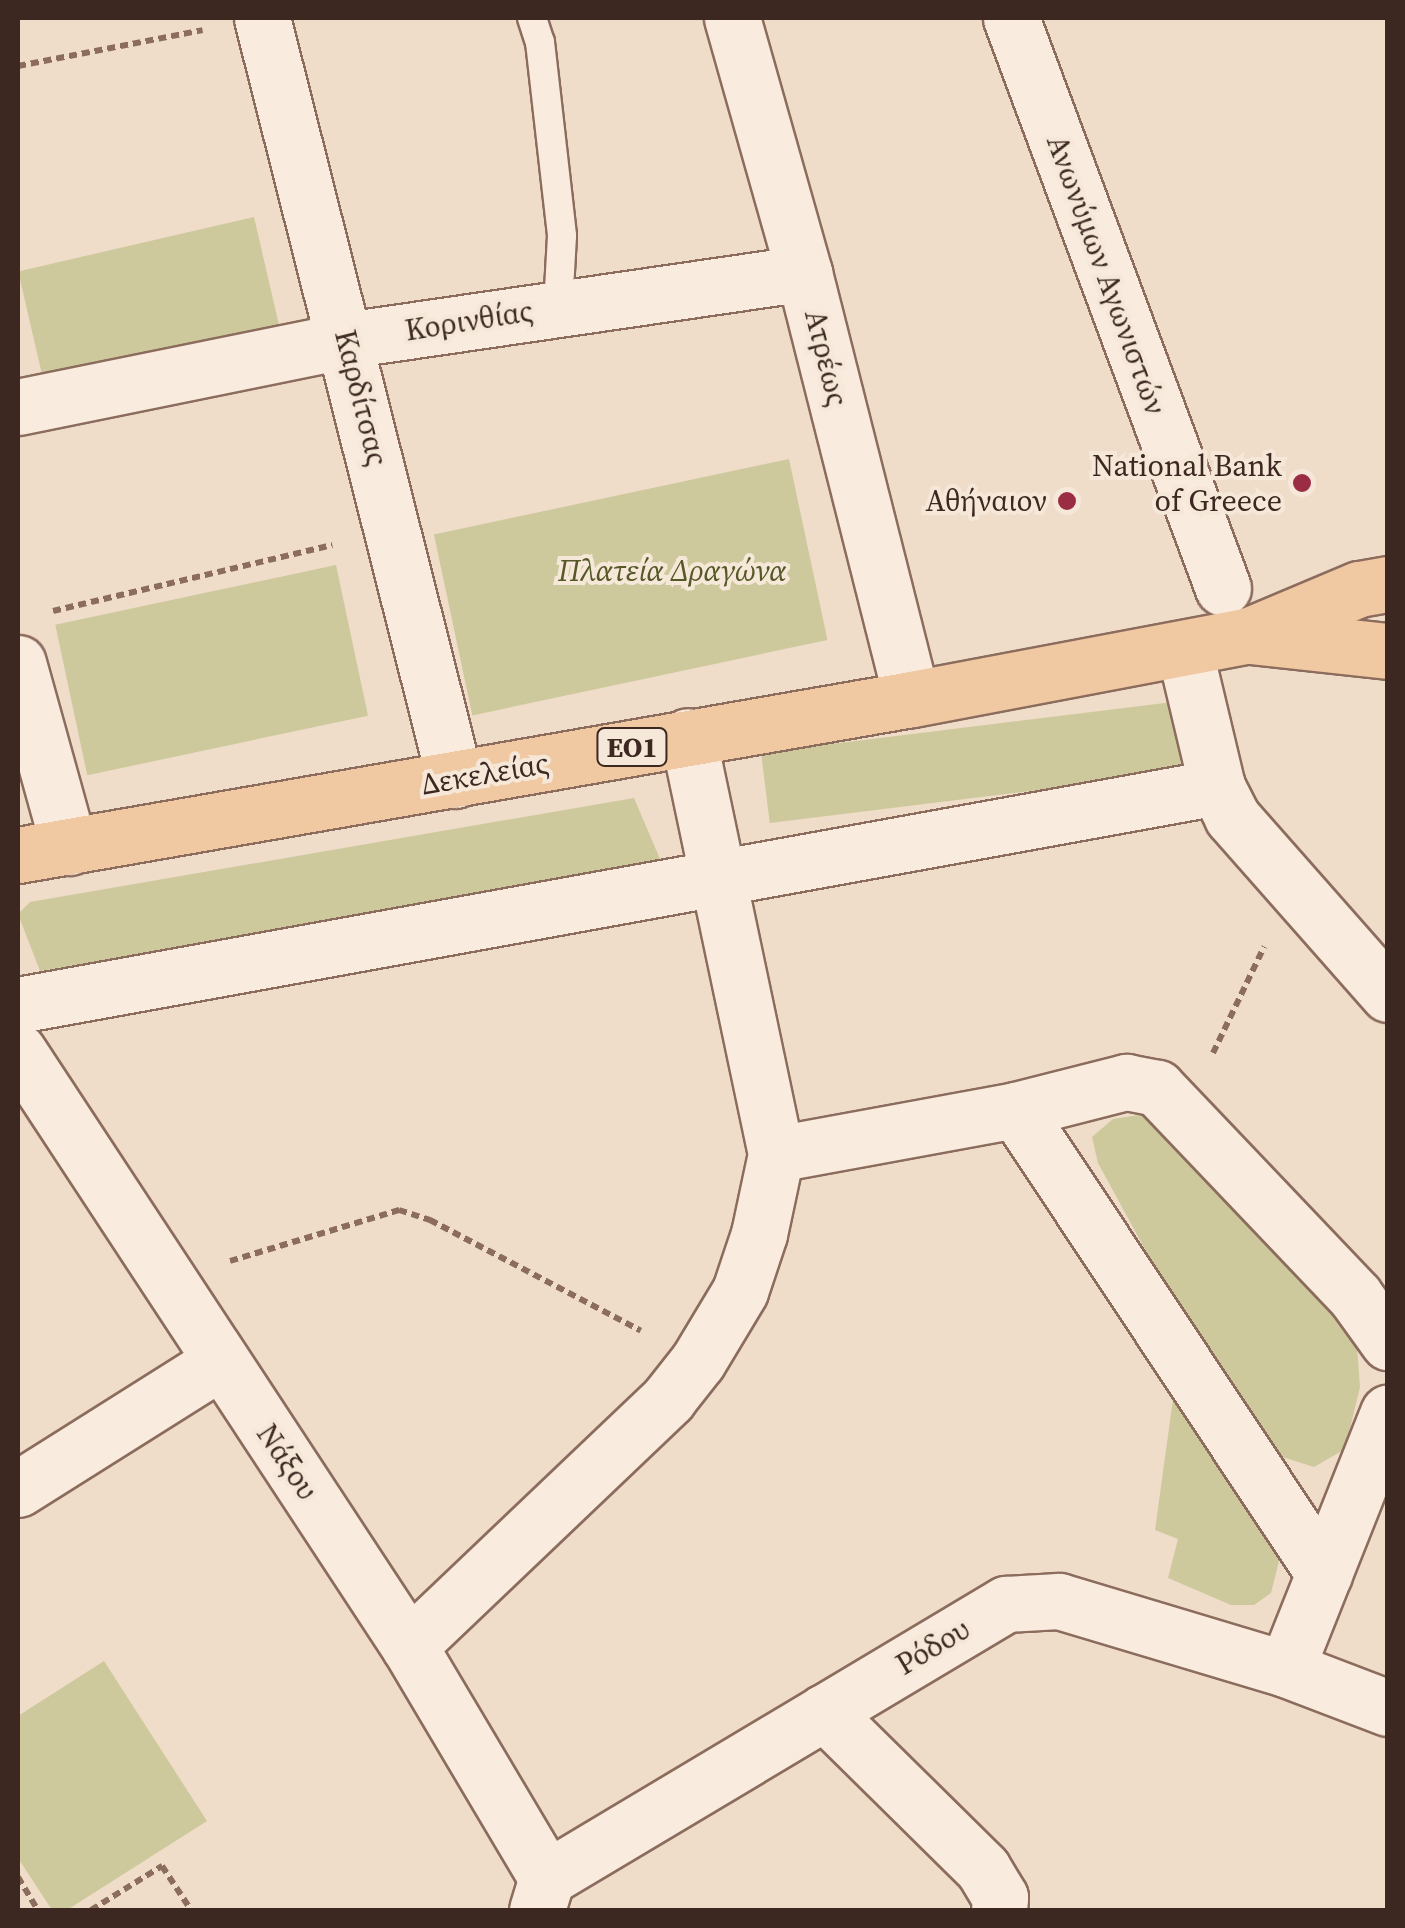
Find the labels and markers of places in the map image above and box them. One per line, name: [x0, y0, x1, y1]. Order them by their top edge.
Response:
place label: National Bank of Greece: [1092, 448, 1282, 518]
marker: National Bank of Greece: [1291, 472, 1313, 494]
place label: Αθήναιον: [926, 483, 1047, 519]
marker: Αθήναιον: [1056, 490, 1078, 512]

